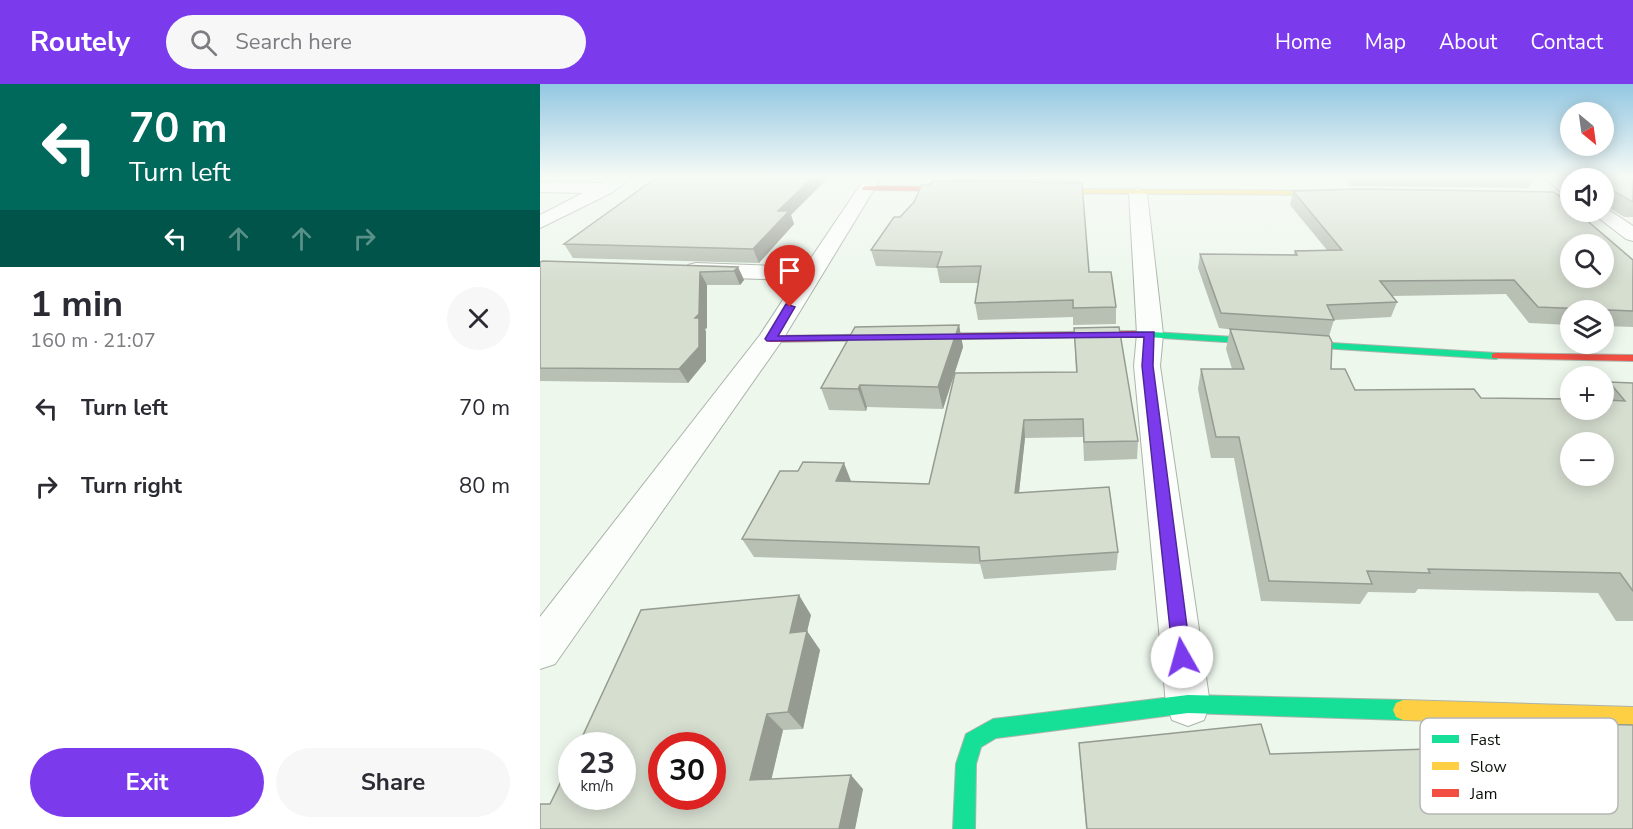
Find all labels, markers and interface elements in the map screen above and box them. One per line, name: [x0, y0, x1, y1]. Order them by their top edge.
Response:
search box: [166, 15, 586, 69]
text: Routely: [30, 23, 130, 61]
icon: search: [187, 26, 220, 59]
text: Search here: [235, 27, 352, 57]
text: Home: [1275, 28, 1332, 56]
text: Map: [1365, 28, 1406, 56]
text: About: [1439, 28, 1497, 56]
text: Contact: [1530, 28, 1603, 56]
text: 70 m: [129, 100, 228, 157]
north arrow: [1560, 102, 1614, 156]
map controls: [1560, 102, 1614, 486]
icon: left: [30, 108, 108, 186]
text: Turn left: [129, 154, 230, 191]
button: sound: [1560, 168, 1614, 222]
icon: left: [159, 222, 192, 255]
icon: ahead: [222, 222, 255, 255]
icon: ahead: [285, 222, 318, 255]
icon: right: [348, 222, 381, 255]
button: search: [1560, 234, 1614, 288]
pin: [764, 245, 815, 307]
icon: arrive: [773, 254, 806, 287]
text: 1 min: [30, 280, 123, 329]
button: close: [447, 287, 510, 350]
button: layers: [1560, 300, 1614, 354]
text: 160 m · 21:07: [30, 327, 156, 354]
button: +: [1560, 366, 1614, 420]
icon: left: [30, 392, 63, 425]
text: Turn left: [81, 393, 168, 423]
text: 70 m: [459, 393, 510, 423]
button: −: [1560, 432, 1614, 486]
icon: right: [30, 470, 63, 503]
text: Turn right: [81, 471, 182, 501]
text: 80 m: [459, 471, 510, 501]
position arrow: [1150, 625, 1214, 689]
legend: [1420, 718, 1618, 814]
text: Fast: [1470, 729, 1501, 751]
speed limit sign: 30: [648, 732, 726, 810]
text: 23: [579, 743, 615, 784]
button: Exit: [30, 748, 264, 817]
button: Share: [276, 748, 510, 817]
text: Slow: [1470, 756, 1507, 778]
text: km/h: [580, 776, 614, 796]
text: Jam: [1469, 783, 1497, 805]

